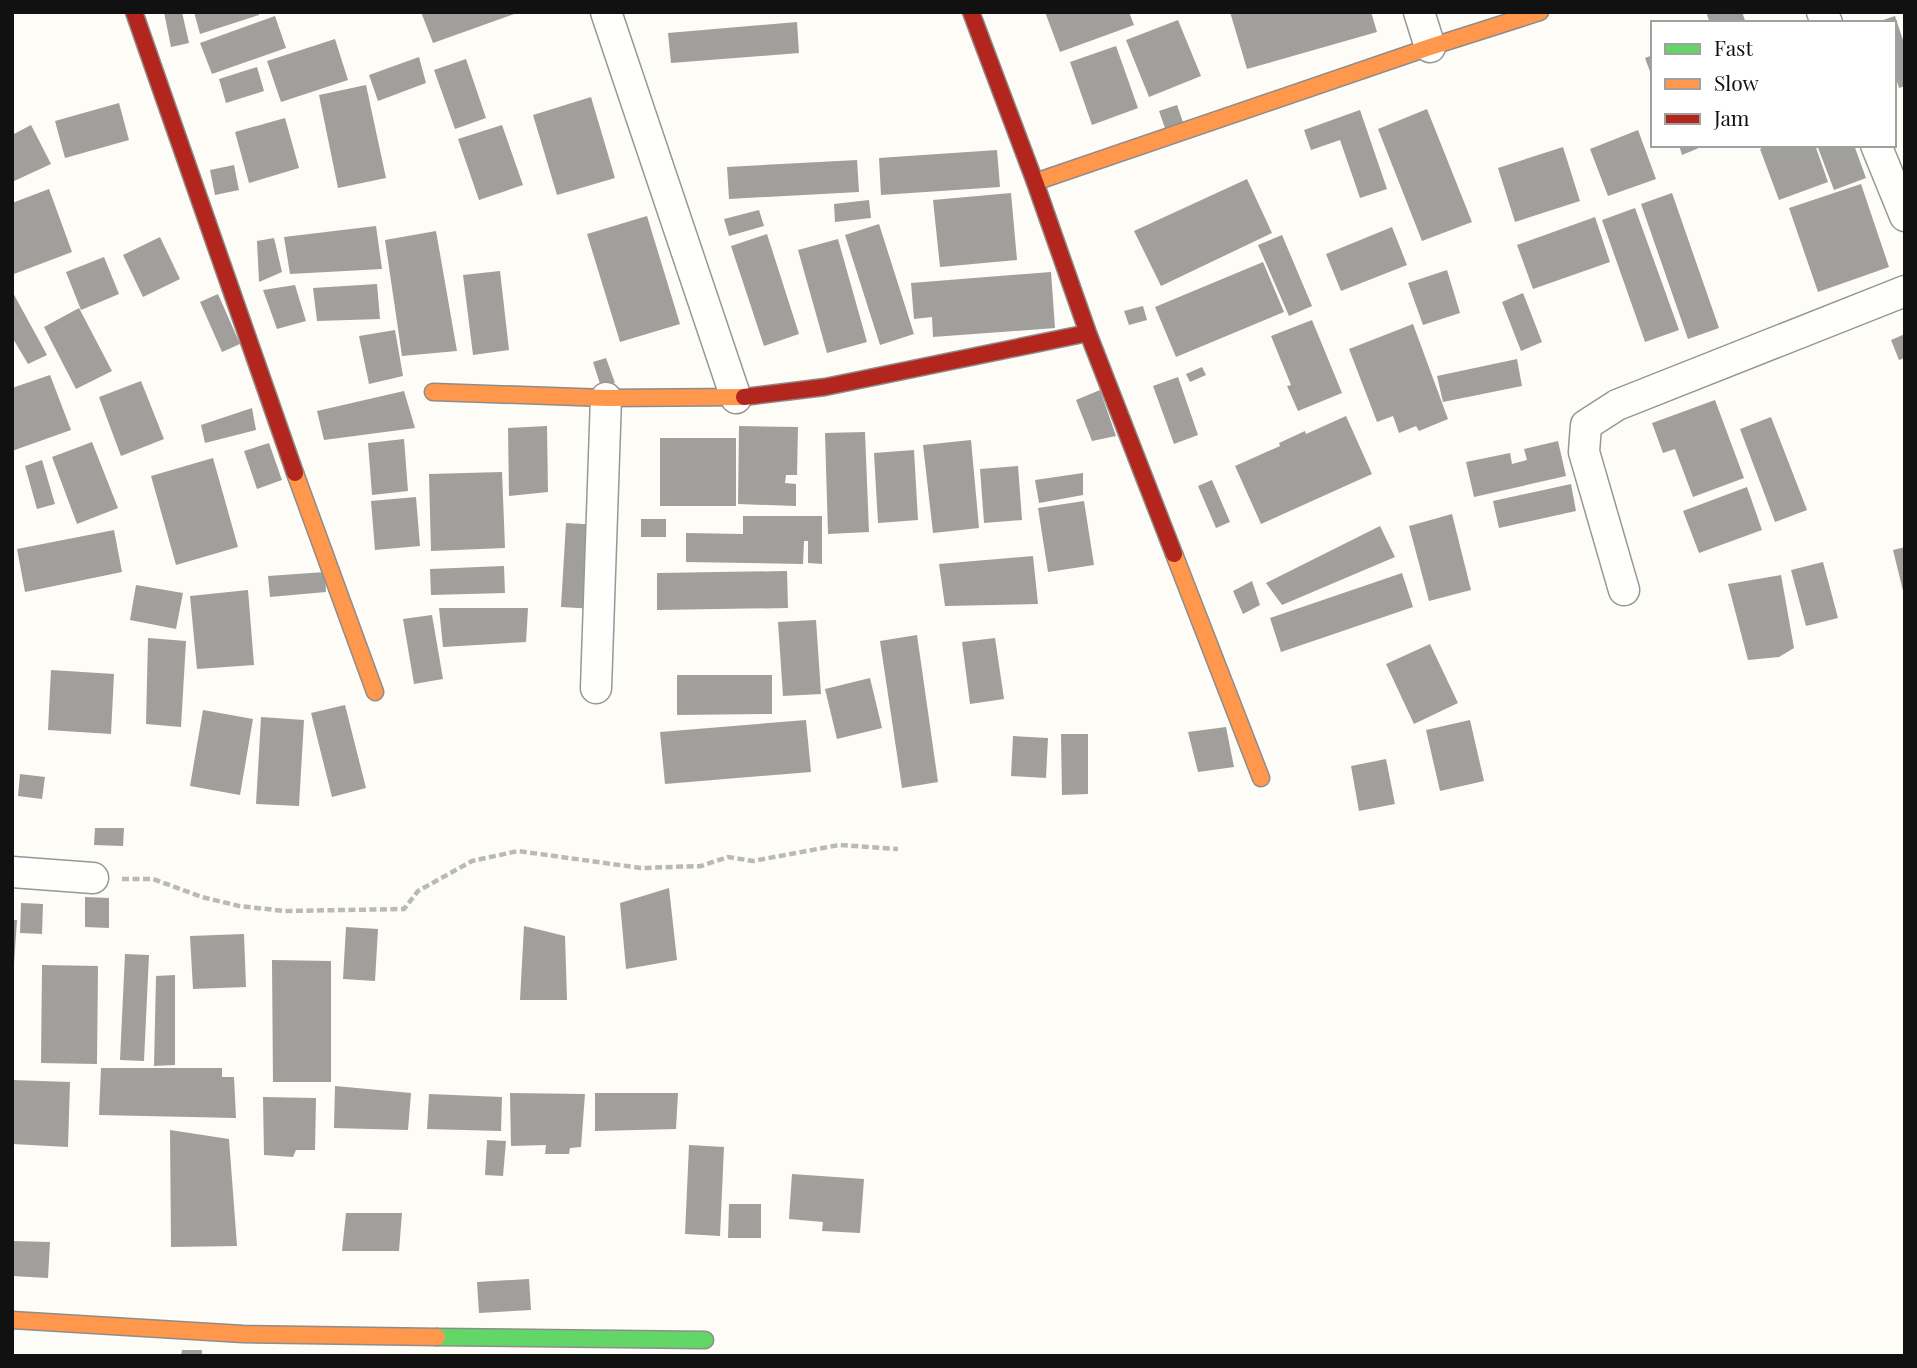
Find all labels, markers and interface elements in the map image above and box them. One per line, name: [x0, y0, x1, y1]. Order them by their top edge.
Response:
legend: [1651, 21, 1896, 147]
text: Fast: [1714, 33, 1753, 61]
text: Slow: [1714, 68, 1759, 96]
text: Jam: [1713, 103, 1750, 131]

